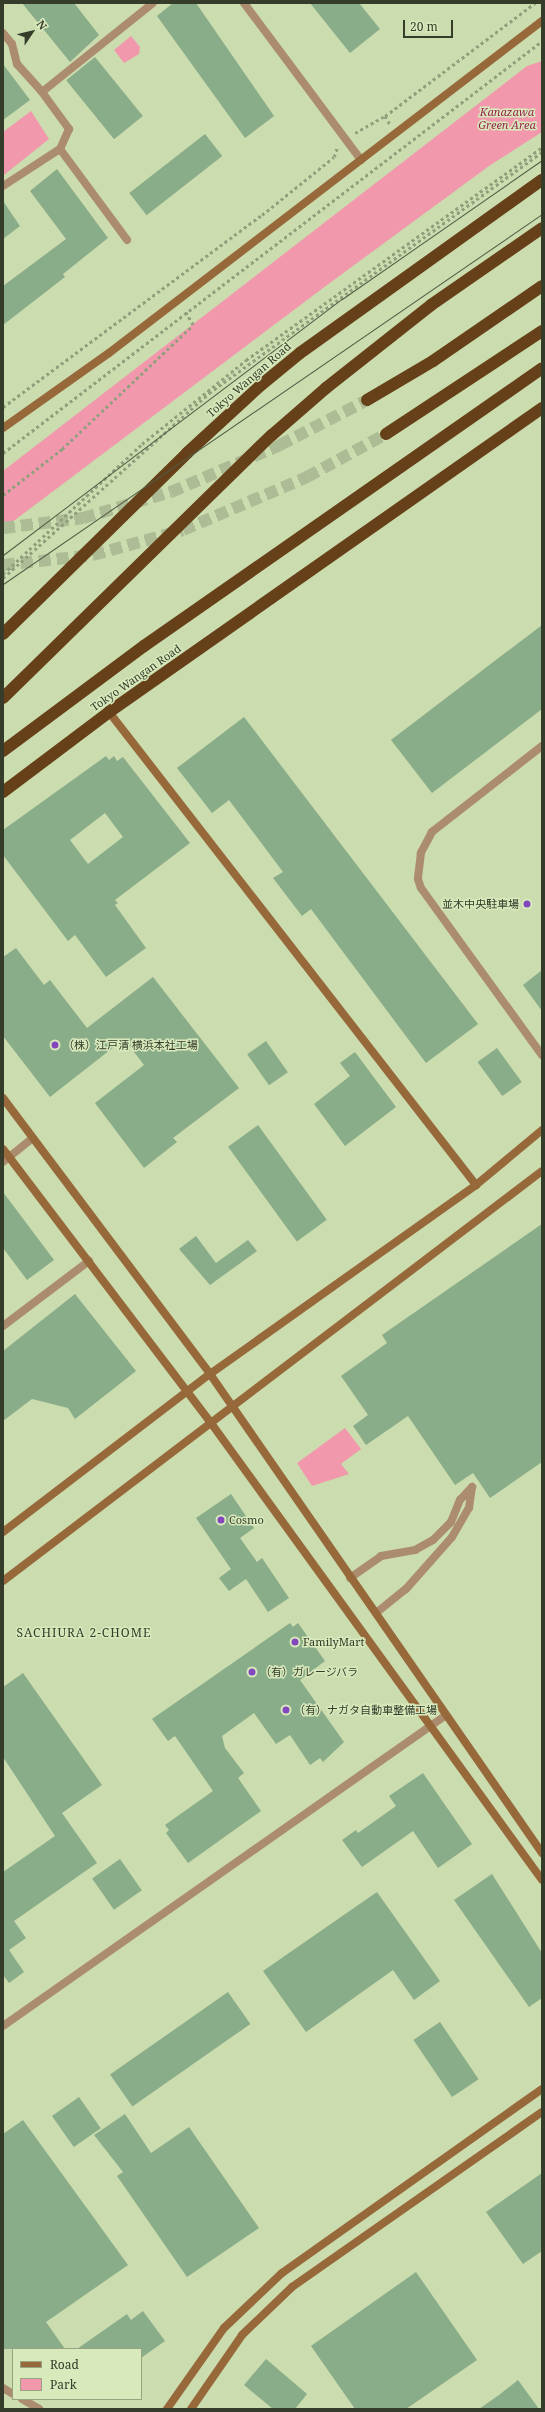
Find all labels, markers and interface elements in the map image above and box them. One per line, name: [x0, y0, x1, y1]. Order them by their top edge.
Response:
north arrow: [12, 12, 52, 52]
scale bar: [405, 12, 455, 38]
text: N: [34, 17, 51, 33]
text: 20 m: [410, 18, 438, 35]
park label: Kanazawa Green Area: [478, 106, 536, 132]
street label: Tokyo Wangan Road: [204, 340, 294, 420]
street label: Tokyo Wangan Road: [88, 642, 184, 714]
place label: 並木中央駐車場: [442, 897, 519, 911]
marker: 並木中央駐車場: [522, 899, 532, 909]
place label: （株）江戸清 横浜本社工場: [63, 1038, 198, 1052]
marker: （株）江戸清 横浜本社工場: [50, 1040, 60, 1050]
place label: Cosmo: [229, 1513, 264, 1527]
marker: Cosmo: [216, 1515, 226, 1525]
district label: SACHIURA 2-CHOME: [17, 1626, 151, 1640]
place label: FamilyMart: [303, 1635, 364, 1649]
marker: FamilyMart: [290, 1637, 300, 1647]
place label: （有）ガレージバラ: [260, 1665, 359, 1679]
marker: （有）ガレージバラ: [247, 1667, 257, 1677]
place label: （有）ナガタ自動車整備工場: [294, 1703, 437, 1717]
marker: （有）ナガタ自動車整備工場: [281, 1705, 291, 1715]
legend: [12, 2348, 142, 2400]
text: Road: [50, 2356, 79, 2373]
text: Park: [50, 2376, 77, 2393]

